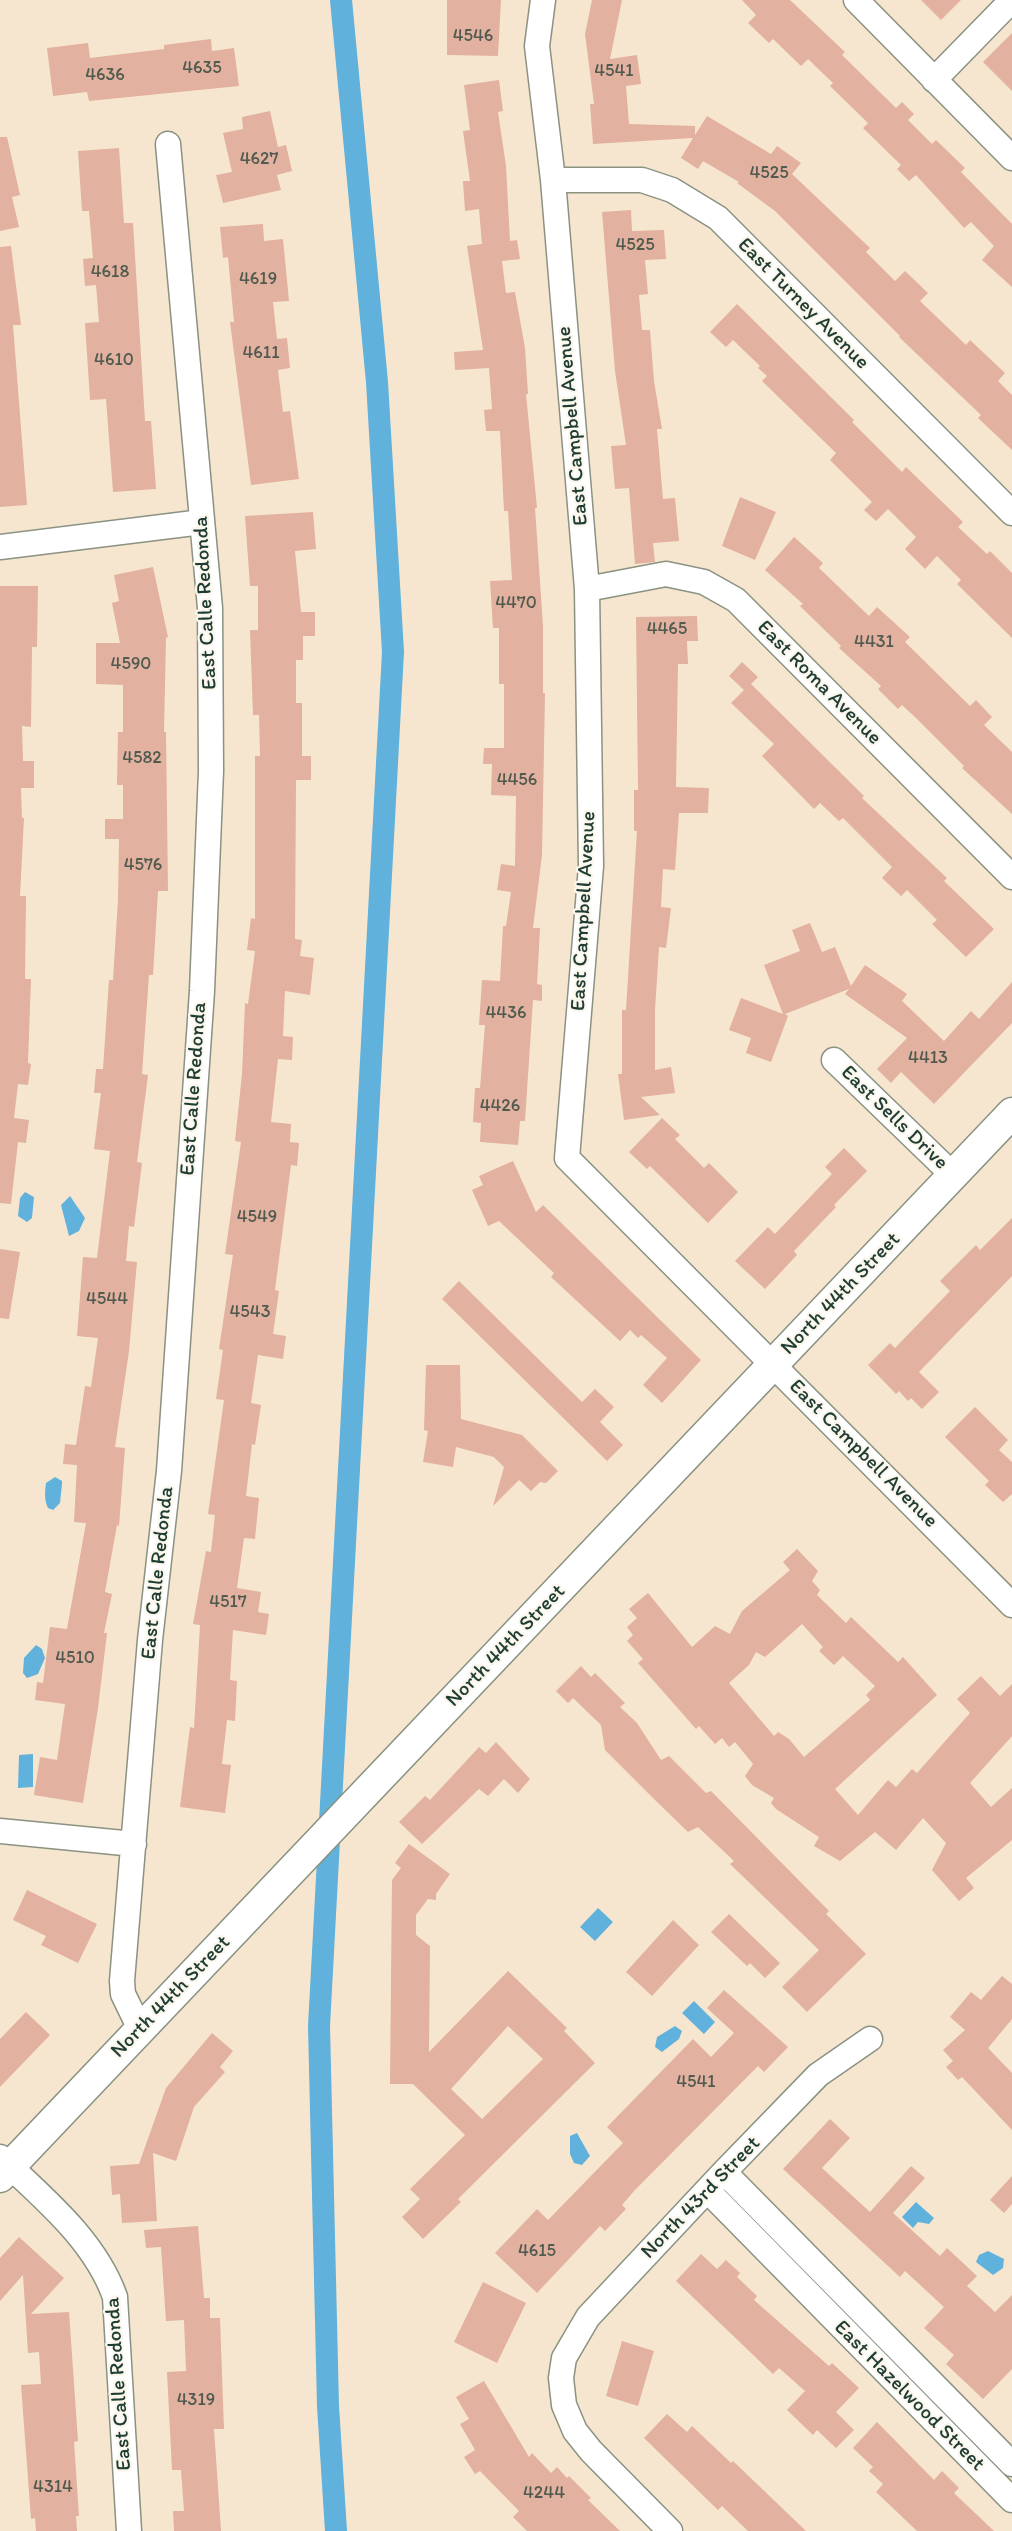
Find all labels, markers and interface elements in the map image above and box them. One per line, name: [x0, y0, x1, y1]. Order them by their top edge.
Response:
house number: 4546: [453, 25, 493, 47]
house number: 4635: [182, 57, 222, 79]
house number: 4541: [594, 60, 634, 82]
house number: 4636: [85, 64, 125, 86]
house number: 4627: [240, 148, 278, 170]
house number: 4525: [749, 162, 789, 184]
street label: East Turney Avenue: [732, 233, 874, 375]
house number: 4525: [615, 234, 655, 256]
house number: 4618: [91, 261, 129, 283]
house number: 4619: [239, 268, 277, 290]
street label: East Campbell Avenue: [552, 325, 594, 527]
house number: 4611: [242, 342, 280, 364]
house number: 4610: [94, 349, 134, 371]
street label: East Calle Redonda: [189, 516, 223, 690]
house number: 4470: [495, 592, 537, 614]
street label: East Roma Avenue: [751, 615, 887, 751]
house number: 4465: [647, 618, 687, 640]
house number: 4431: [854, 631, 894, 653]
house number: 4590: [111, 653, 151, 675]
house number: 4582: [122, 747, 162, 769]
house number: 4456: [497, 769, 537, 791]
street label: East Campbell Avenue: [566, 810, 602, 1012]
house number: 4576: [124, 854, 162, 876]
street label: East Calle Redonda: [175, 1001, 213, 1177]
house number: 4436: [486, 1002, 526, 1024]
house number: 4413: [908, 1047, 948, 1069]
street label: East Sells Drive: [835, 1060, 953, 1176]
house number: 4426: [480, 1095, 520, 1117]
house number: 4549: [237, 1206, 277, 1228]
street label: North 44th Street: [776, 1227, 906, 1361]
house number: 4544: [86, 1288, 128, 1310]
house number: 4543: [230, 1301, 270, 1323]
street label: East Campbell Avenue: [783, 1374, 943, 1534]
street label: East Calle Redonda: [136, 1485, 180, 1661]
street label: North 44th Street: [441, 1579, 571, 1713]
house number: 4517: [209, 1591, 247, 1613]
house number: 4510: [55, 1647, 95, 1669]
street label: North 44th Street: [106, 1930, 236, 2064]
house number: 4541: [676, 2071, 716, 2093]
street label: North 43rd Street: [636, 2131, 766, 2265]
house number: 4615: [518, 2240, 556, 2262]
street label: East Calle Redonda: [100, 2296, 138, 2472]
street label: East Hazelwood Street: [828, 2315, 990, 2477]
house number: 4319: [177, 2389, 215, 2411]
house number: 4314: [33, 2476, 73, 2498]
house number: 4244: [523, 2482, 565, 2504]

